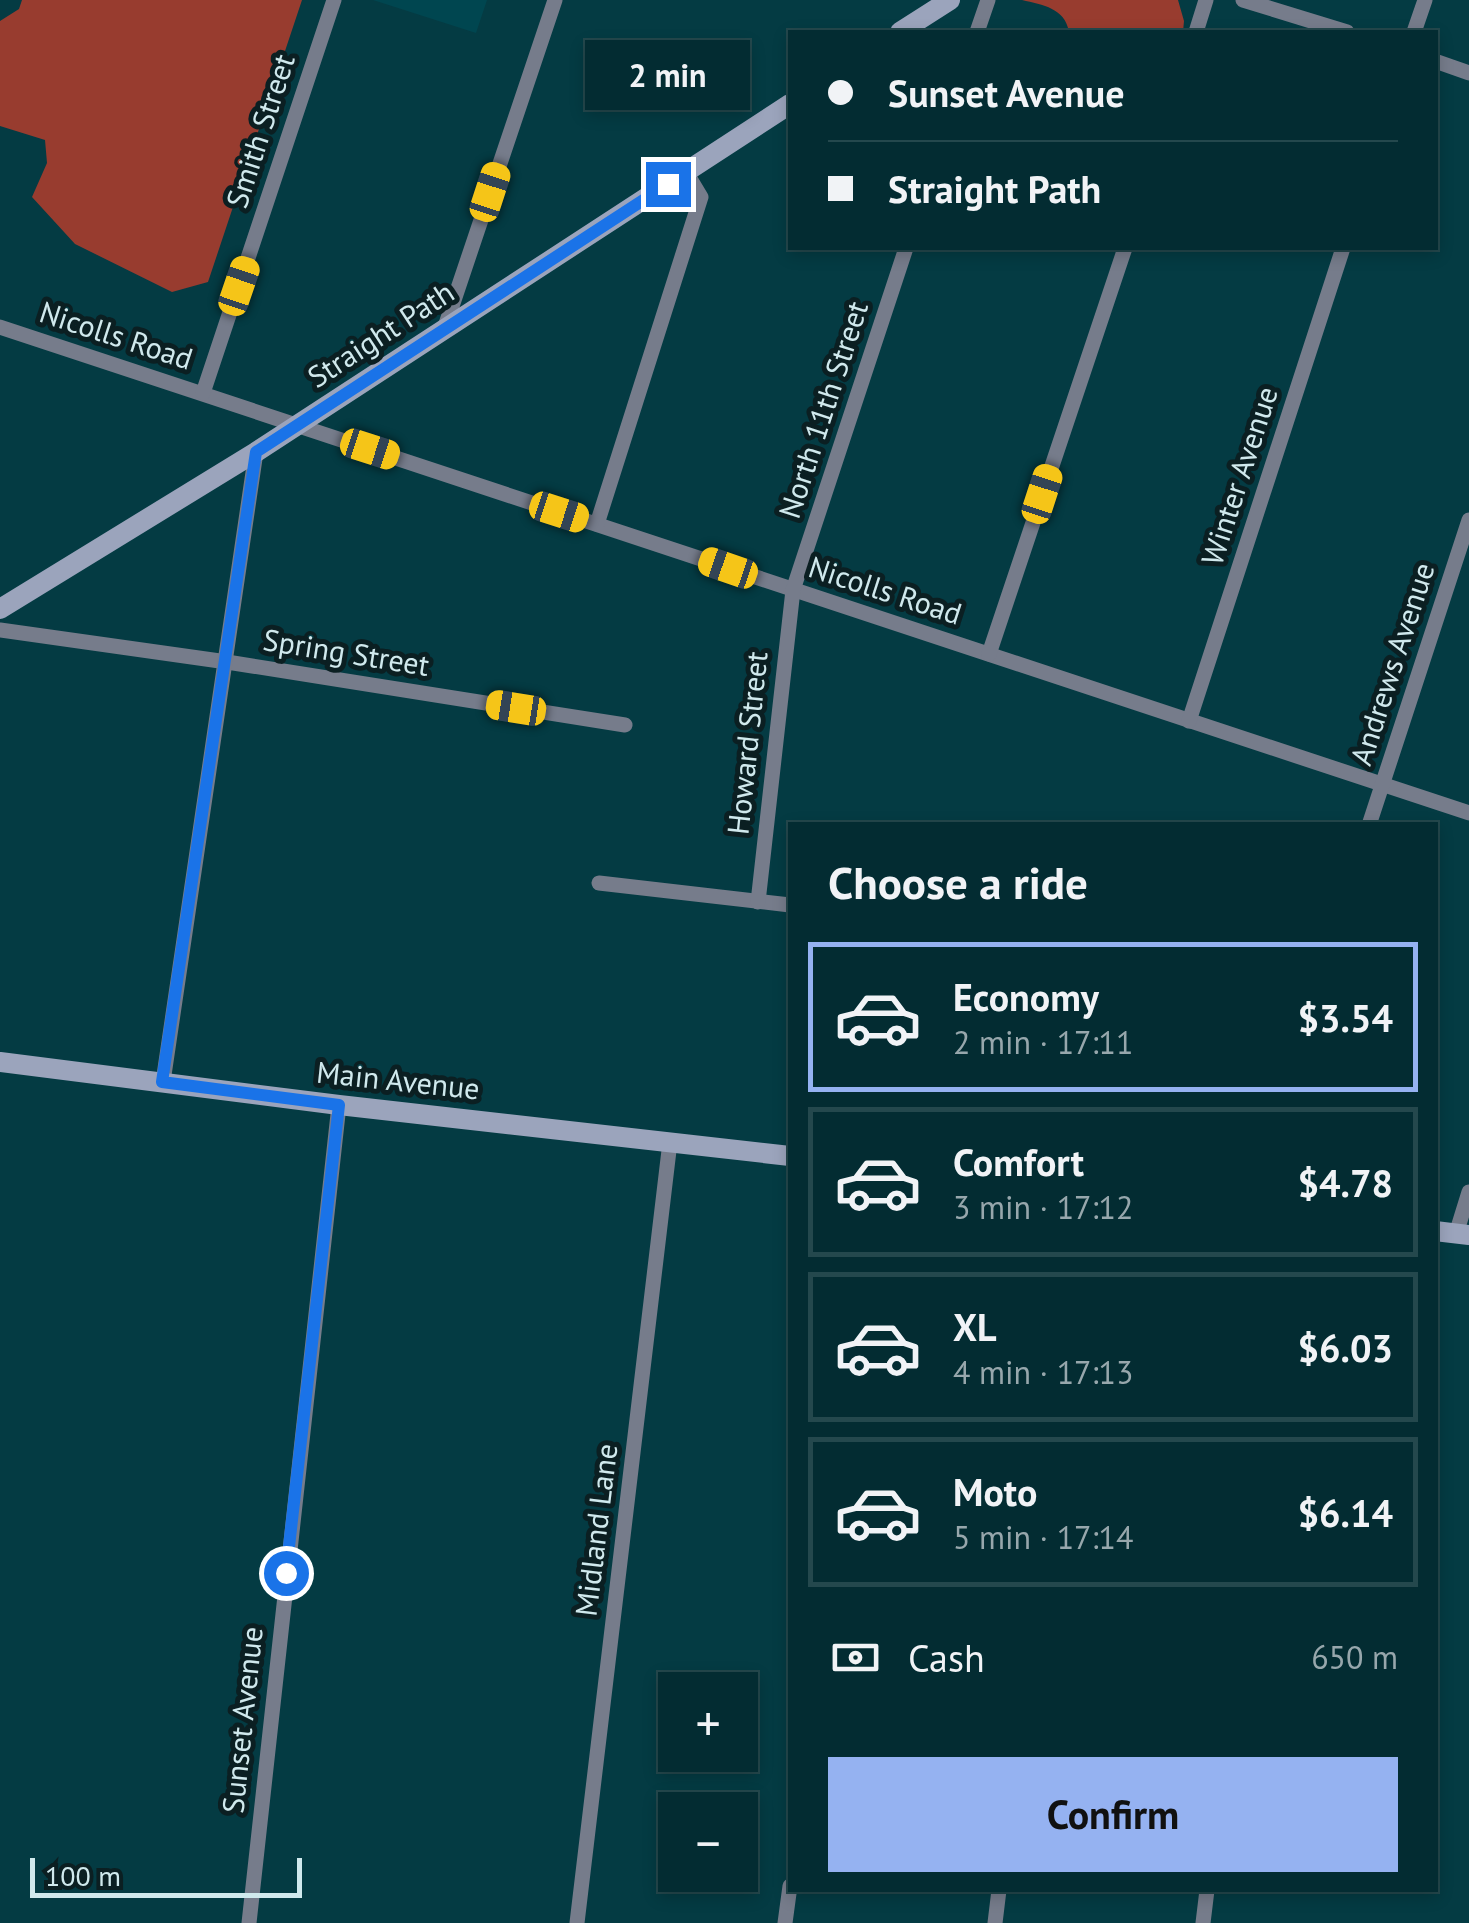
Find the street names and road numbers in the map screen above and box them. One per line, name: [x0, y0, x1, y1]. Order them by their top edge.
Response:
street label: Smith Street: [216, 49, 303, 212]
street label: Straight Path: [299, 272, 461, 396]
street label: Nicolls Road: [35, 291, 198, 378]
street label: North 11th Street: [769, 296, 876, 523]
street label: Winter Avenue: [1191, 381, 1286, 570]
street label: Nicolls Road: [804, 546, 967, 633]
street label: Andrews Avenue: [1340, 557, 1443, 770]
street label: Spring Street: [260, 619, 432, 684]
street label: Howard Street: [718, 649, 776, 836]
street label: Main Avenue: [315, 1052, 482, 1107]
street label: Midland Lane: [566, 1441, 625, 1618]
street label: Sunset Avenue: [212, 1625, 271, 1815]

